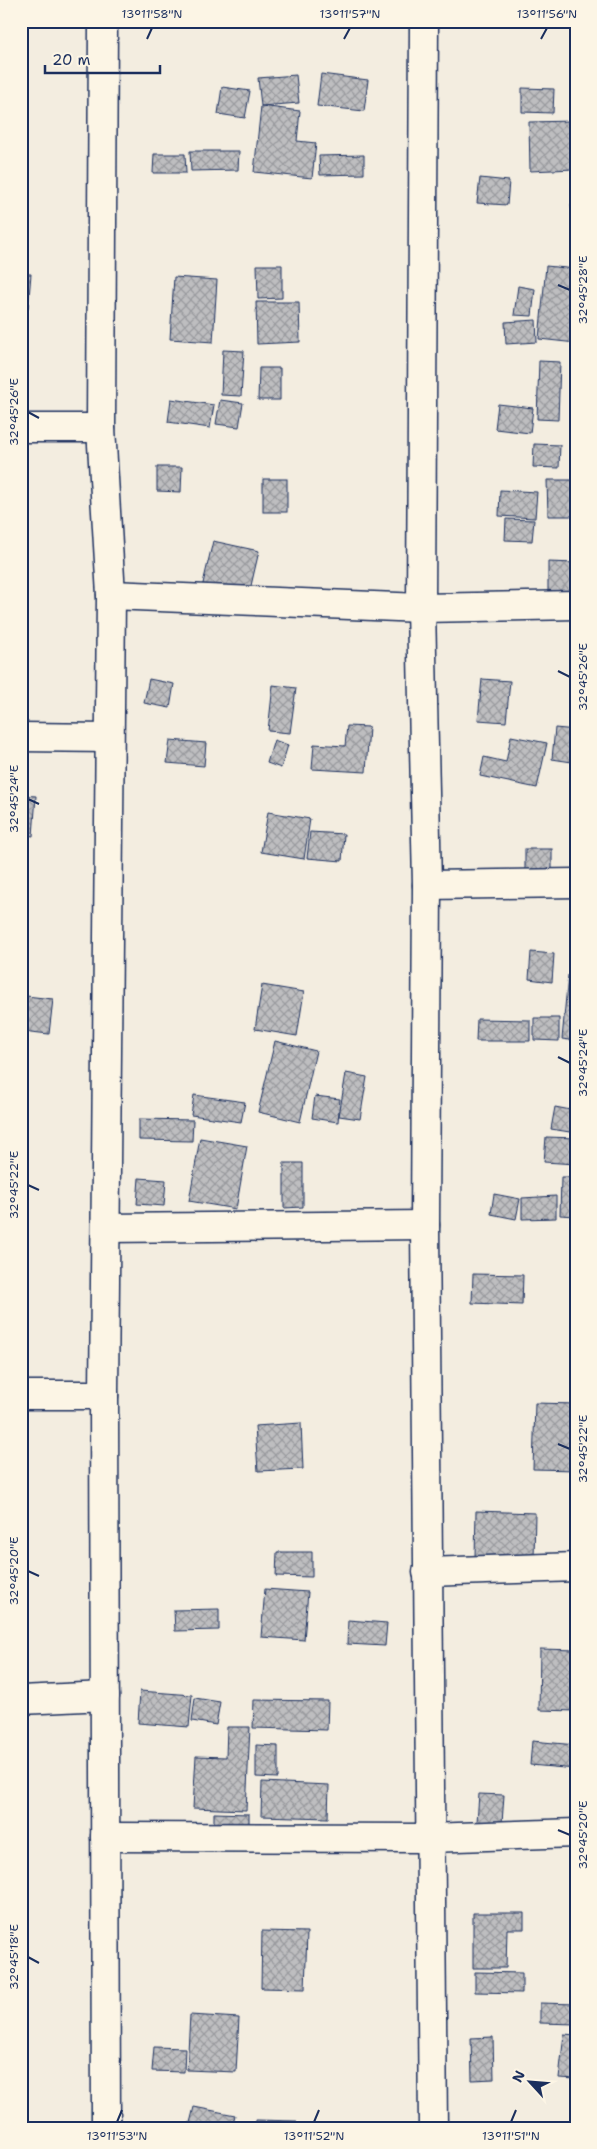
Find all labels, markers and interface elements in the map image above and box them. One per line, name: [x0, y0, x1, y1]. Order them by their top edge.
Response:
text: 13°11'58"N: [121, 6, 183, 22]
text: 13°11'57"N: [320, 6, 380, 22]
text: 13°11'56"N: [517, 6, 577, 22]
scale bar: [45, 42, 160, 74]
text: 20 m: [52, 50, 91, 70]
text: 32°45'28"E: [575, 256, 591, 324]
text: 32°45'26"E: [6, 378, 22, 446]
text: 32°45'26"E: [575, 643, 591, 711]
text: 32°45'24"E: [6, 765, 22, 833]
text: 32°45'24"E: [575, 1029, 591, 1097]
text: 32°45'22"E: [6, 1151, 22, 1219]
text: 32°45'22"E: [575, 1415, 591, 1483]
text: 32°45'20"E: [6, 1536, 22, 1606]
text: 32°45'20"E: [575, 1800, 591, 1870]
text: 32°45'18"E: [6, 1924, 22, 1990]
north arrow: [504, 2056, 554, 2106]
text: N: [508, 2067, 529, 2085]
text: 13°11'53"N: [87, 2128, 147, 2144]
text: 13°11'52"N: [284, 2128, 344, 2144]
text: 13°11'51"N: [482, 2128, 540, 2144]

